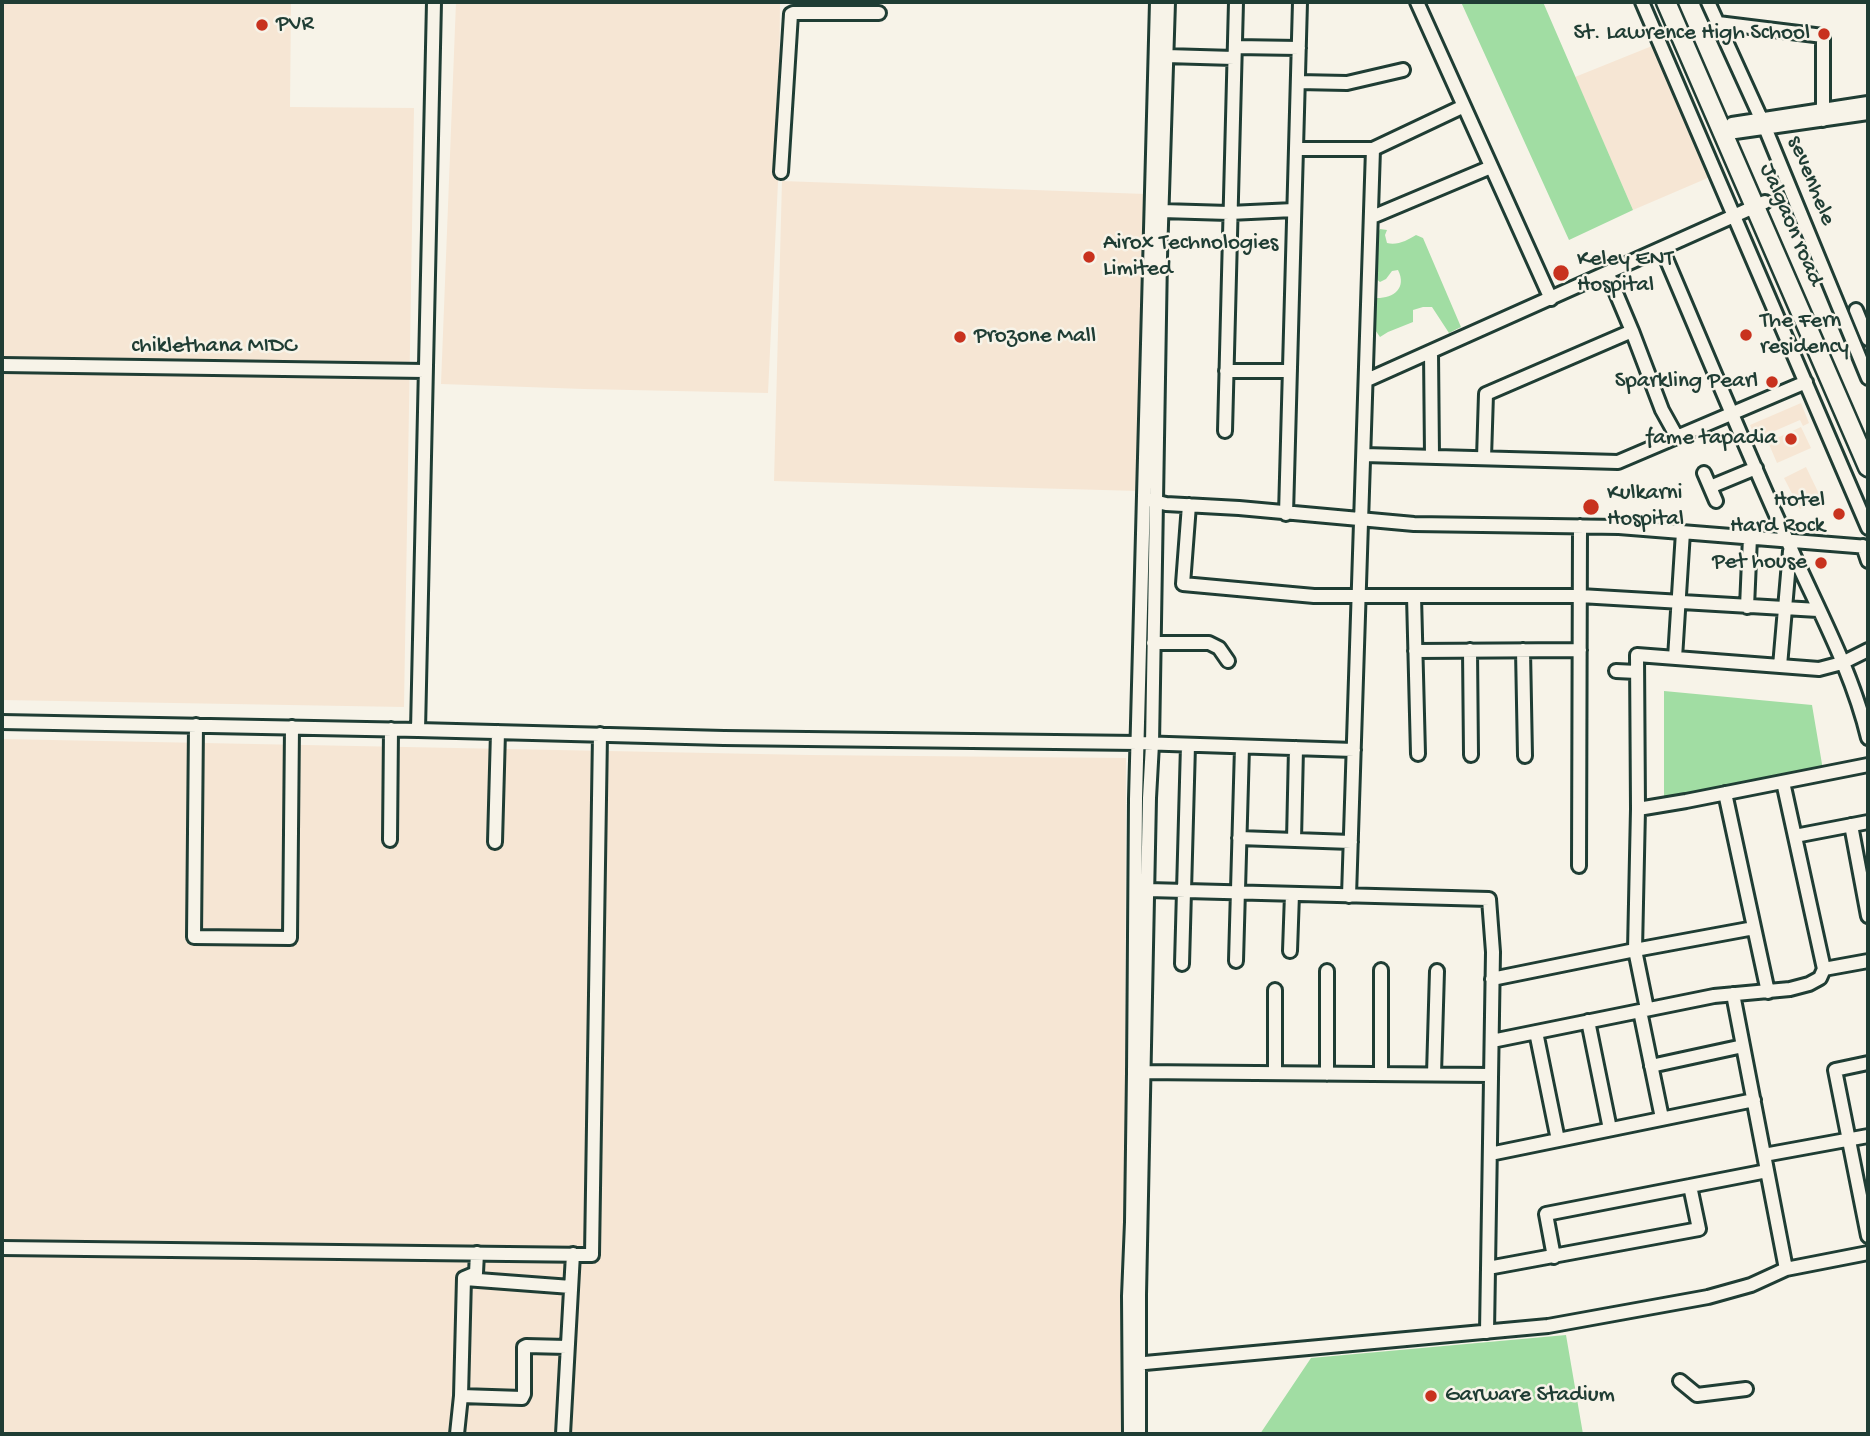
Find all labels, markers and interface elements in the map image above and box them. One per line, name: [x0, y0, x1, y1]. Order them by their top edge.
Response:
place label: PVR: [276, 11, 314, 39]
marker: PVR: [254, 17, 270, 33]
place label: St. Lawrence High School: [1573, 20, 1810, 48]
marker: St. Lawrence High School: [1816, 26, 1832, 42]
street label: sevenhele: [1780, 132, 1840, 230]
street label: Jalgaon road: [1752, 160, 1828, 290]
place label: Airox Technologies Limited: [1103, 230, 1278, 284]
place label: Keley ENT Hospital: [1577, 246, 1673, 300]
marker: Airox Technologies Limited: [1081, 249, 1097, 265]
marker: Keley ENT Hospital: [1551, 263, 1571, 283]
place label: The Fern residency: [1760, 308, 1849, 362]
place label: Prozone Mall: [974, 323, 1096, 351]
marker: The Fern residency: [1738, 327, 1754, 343]
marker: Prozone Mall: [952, 329, 968, 345]
street label: chiklethana MIDC: [132, 333, 296, 361]
place label: Sparkling Pearl: [1615, 368, 1758, 396]
marker: Sparkling Pearl: [1764, 374, 1780, 390]
place label: fame tapadia: [1646, 425, 1777, 453]
marker: fame tapadia: [1783, 431, 1799, 447]
place label: Kulkarni Hospital: [1607, 480, 1684, 534]
place label: Hotel Hard Rock: [1730, 487, 1825, 541]
marker: Kulkarni Hospital: [1581, 497, 1601, 517]
marker: Hotel Hard Rock: [1831, 506, 1847, 522]
place label: Pet house: [1712, 549, 1807, 577]
marker: Pet house: [1813, 555, 1829, 571]
place label: Garware Stadium: [1445, 1382, 1615, 1410]
marker: Garware Stadium: [1423, 1388, 1439, 1404]

